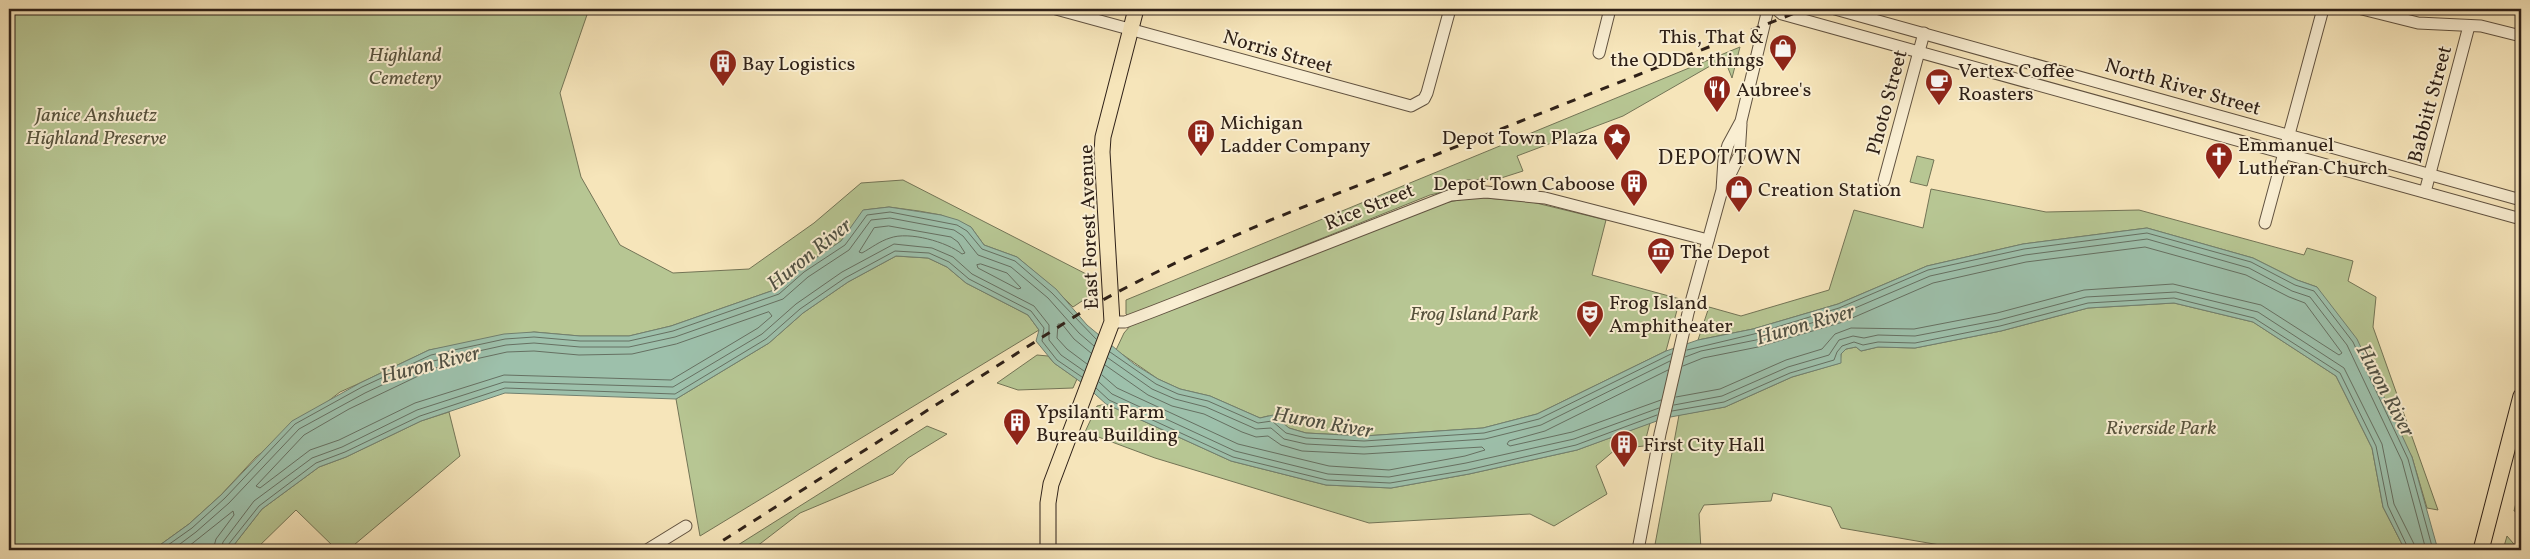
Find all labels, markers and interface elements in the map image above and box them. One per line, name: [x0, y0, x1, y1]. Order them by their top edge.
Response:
street label: Norris Street: [1219, 24, 1336, 82]
place label: This, That & the ODDer things: [1610, 24, 1764, 75]
shop icon: This, That & the ODDer things: [1768, 33, 1798, 72]
park label: Highland Cemetery: [368, 42, 442, 93]
street label: Babbitt Street: [2402, 43, 2460, 166]
street label: Photo Street: [1860, 47, 1915, 158]
building icon: Bay Logistics: [708, 48, 738, 87]
place label: Bay Logistics: [742, 51, 855, 79]
street label: North River Street: [2101, 52, 2264, 124]
place label: Vertex Coffee Roasters: [1958, 58, 2074, 109]
cafe icon: Vertex Coffee Roasters: [1924, 67, 1954, 106]
restaurant icon: Aubree's: [1702, 74, 1732, 113]
place label: Aubree's: [1736, 77, 1811, 105]
park label: Janice Anshuetz Highland Preserve: [26, 102, 167, 153]
place label: Michigan Ladder Company: [1220, 110, 1371, 161]
building icon: Michigan Ladder Company: [1186, 118, 1216, 157]
place icon: Depot Town Plaza: [1602, 122, 1632, 161]
place label: Depot Town Plaza: [1442, 125, 1598, 153]
place label: Emmanuel Lutheran Church: [2238, 132, 2388, 183]
church icon: Emmanuel Lutheran Church: [2204, 141, 2234, 180]
street label: East Forest Avenue: [1073, 144, 1107, 310]
district label: DEPOT TOWN: [1658, 144, 1802, 173]
building icon: Depot Town Caboose: [1619, 168, 1649, 207]
place label: Depot Town Caboose: [1433, 171, 1615, 199]
shop icon: Creation Station: [1724, 174, 1754, 213]
street label: Rice Street: [1321, 177, 1419, 239]
place label: Creation Station: [1758, 177, 1902, 205]
water label: Huron River: [761, 212, 859, 298]
museum icon: The Depot: [1646, 236, 1676, 275]
place label: The Depot: [1680, 239, 1770, 267]
place label: Frog Island Amphitheater: [1609, 290, 1733, 341]
water label: Huron River: [1753, 297, 1858, 353]
theatre icon: Frog Island Amphitheater: [1575, 299, 1605, 338]
park label: Frog Island Park: [1410, 301, 1538, 329]
water label: Huron River: [378, 339, 483, 392]
water label: Huron River: [2348, 339, 2421, 442]
place label: Ypsilanti Farm Bureau Building: [1036, 399, 1178, 450]
water label: Huron River: [1270, 400, 1375, 447]
building icon: Ypsilanti Farm Bureau Building: [1002, 407, 1032, 446]
park label: Riverside Park: [2105, 415, 2217, 443]
building icon: First City Hall: [1609, 429, 1639, 468]
place label: First City Hall: [1643, 432, 1765, 460]

